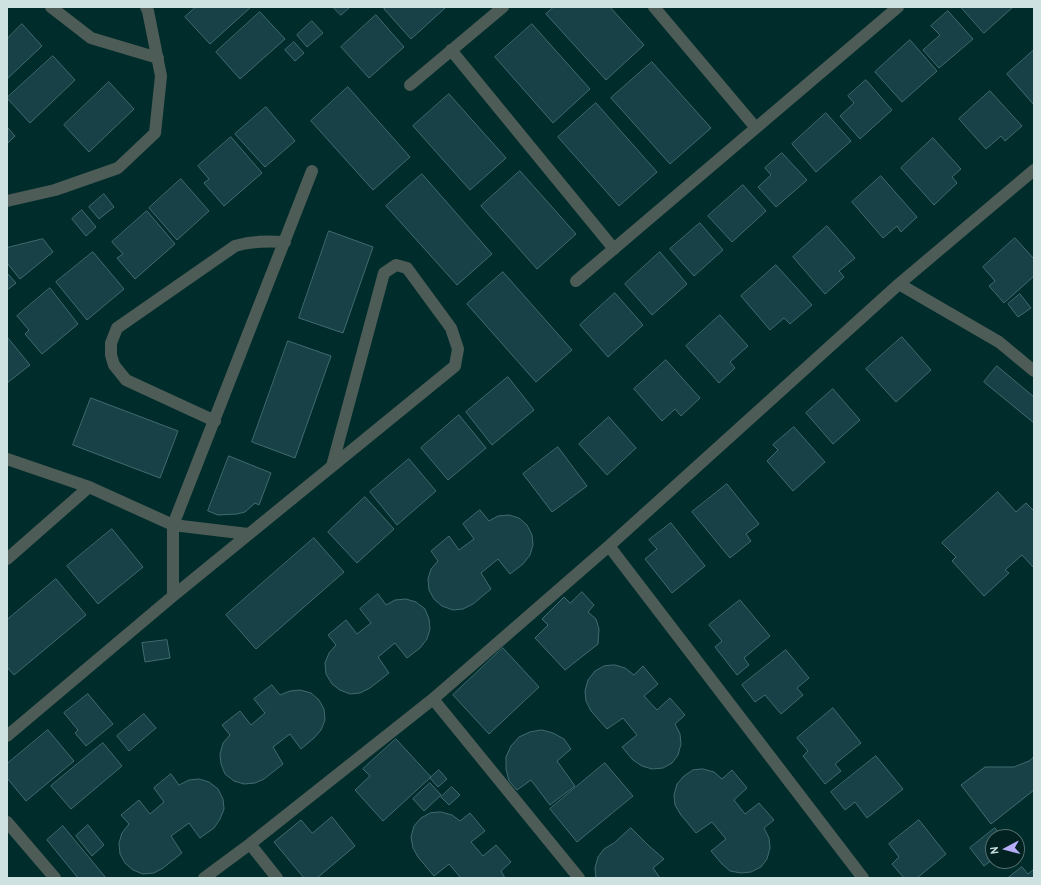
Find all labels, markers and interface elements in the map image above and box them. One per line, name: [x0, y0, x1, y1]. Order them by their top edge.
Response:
north arrow: [985, 829, 1025, 869]
text: N: [987, 846, 1001, 855]

